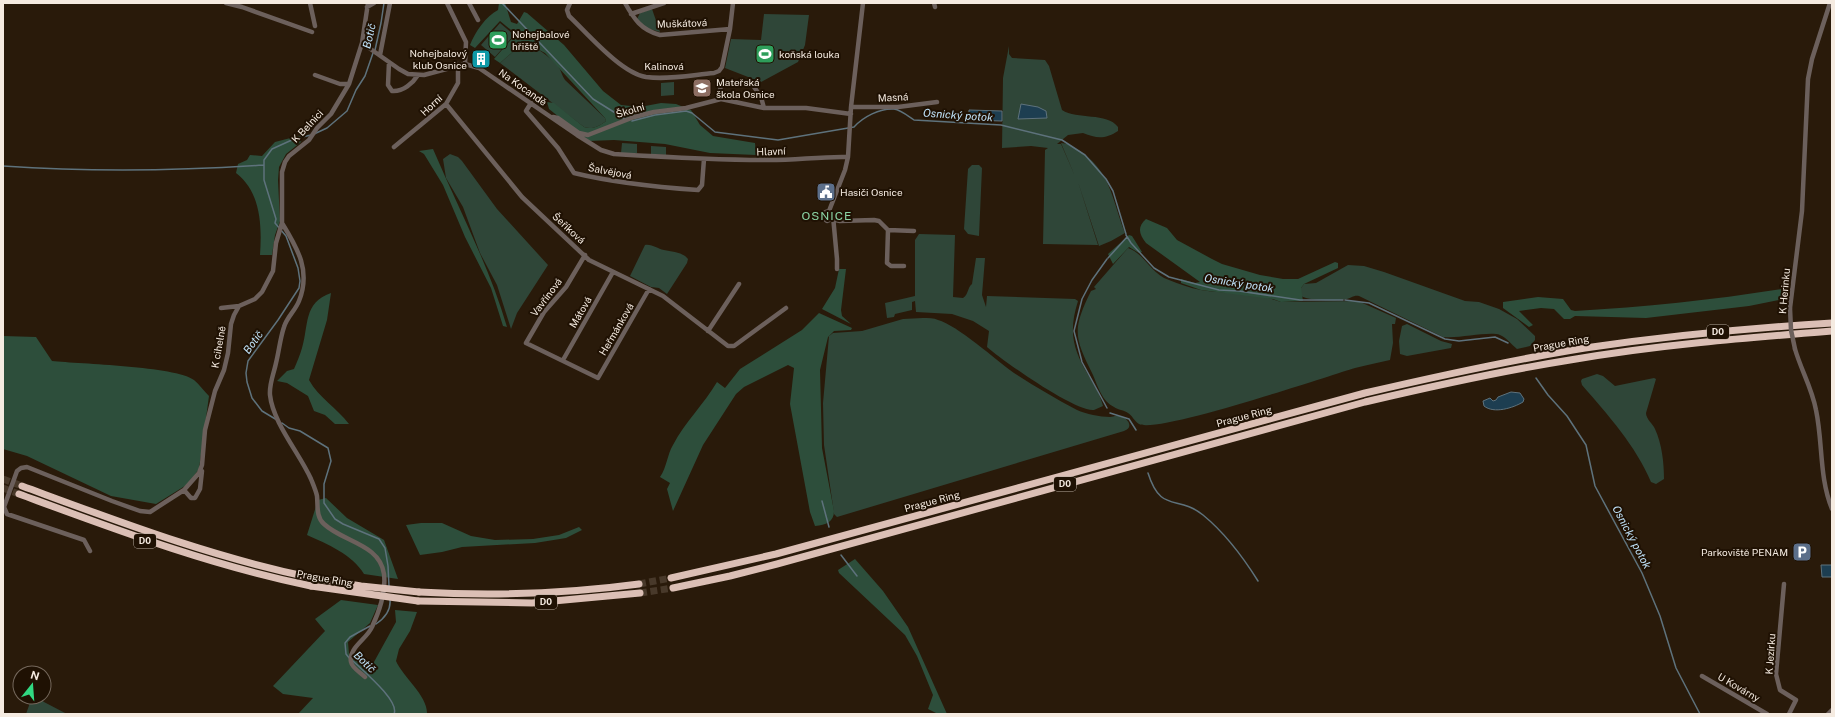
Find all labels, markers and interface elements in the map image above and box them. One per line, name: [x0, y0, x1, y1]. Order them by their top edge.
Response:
street label: Muškátová: [657, 16, 707, 30]
water label: Botič: [360, 22, 378, 50]
place label: Nohejbalové hřiště: [512, 28, 570, 52]
sports icon: Nohejbalové hřiště: [487, 29, 509, 51]
sports icon: koňská louka: [754, 43, 776, 65]
place label: Nohejbalový klub Osnice: [409, 47, 468, 71]
building icon: Nohejbalový klub Osnice: [470, 48, 492, 70]
place label: koňská louka: [779, 48, 840, 60]
street label: Kalinová: [644, 60, 684, 72]
street label: Na Kocandě: [497, 66, 550, 108]
place label: Mateřská škola Osnice: [716, 76, 775, 100]
school or university icon: Mateřská škola Osnice: [691, 77, 713, 99]
street label: Masná: [877, 90, 909, 104]
street label: Horní: [418, 92, 445, 118]
street label: Školní: [614, 100, 646, 120]
street label: K Belnici: [289, 107, 325, 145]
water label: Osnický potok: [923, 107, 993, 123]
street label: Hlavní: [756, 144, 786, 158]
street label: Šalvějová: [587, 161, 633, 181]
public building icon: Hasiči Osnice: [815, 181, 837, 203]
place label: Hasiči Osnice: [840, 186, 903, 198]
district label: OSNICE: [802, 209, 852, 223]
street label: Šeříková: [550, 210, 588, 246]
street label: K Herinku: [1776, 267, 1792, 314]
water label: Osnický potok: [1204, 272, 1275, 294]
street label: Vavřínová: [528, 275, 564, 319]
street label: Mátová: [566, 294, 594, 330]
street label: Heřmánková: [596, 301, 636, 357]
street label: K cihelně: [208, 325, 228, 369]
road number: D0: [1707, 325, 1729, 339]
water label: Botič: [241, 328, 265, 356]
street label: Prague Ring: [1532, 332, 1590, 354]
street label: Prague Ring: [1215, 403, 1273, 429]
road number: D0: [1054, 477, 1076, 491]
street label: Prague Ring: [903, 488, 961, 514]
water label: Osnický potok: [1610, 503, 1654, 571]
road number: D0: [134, 534, 156, 548]
parking icon: Parkoviště PENAM: [1791, 541, 1813, 563]
place label: Parkoviště PENAM: [1701, 546, 1788, 558]
street label: Prague Ring: [296, 567, 354, 589]
road number: D0: [535, 595, 557, 609]
street label: K Jezírku: [1763, 633, 1777, 675]
water label: Botič: [352, 649, 379, 675]
north arrow: [12, 665, 52, 705]
text: N: [29, 668, 41, 682]
street label: U Kovárny: [1716, 670, 1763, 704]

